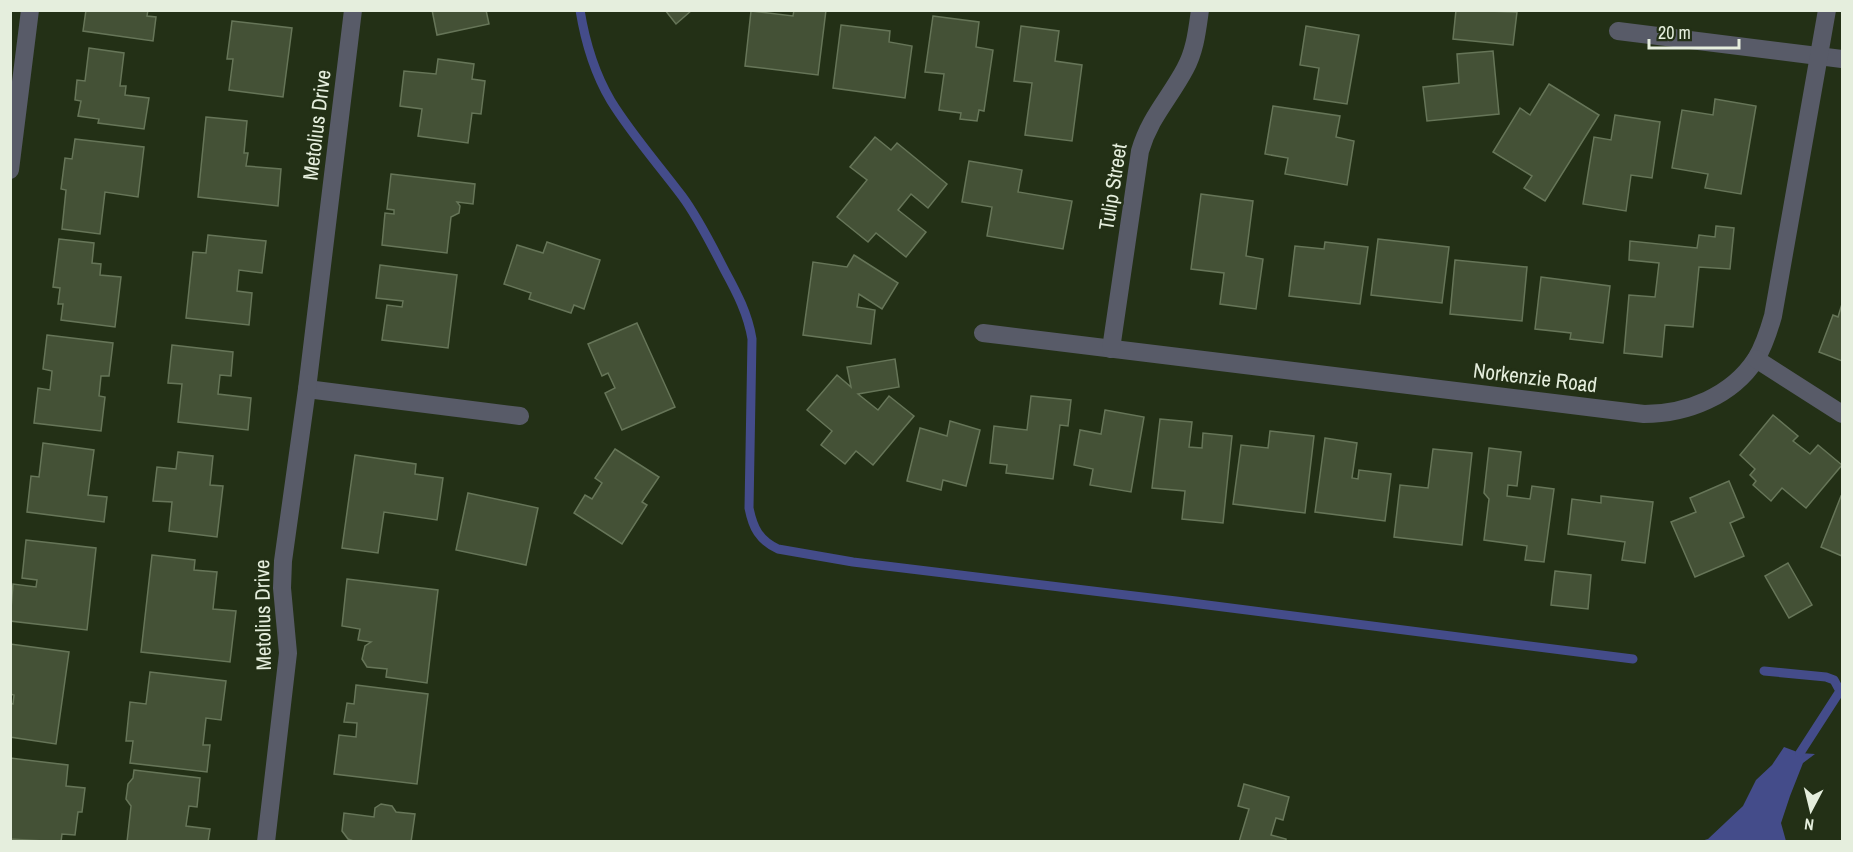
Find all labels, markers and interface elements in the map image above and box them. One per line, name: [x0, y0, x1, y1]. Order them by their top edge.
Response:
scale bar: [1649, 12, 1739, 50]
text: 20 m: [1658, 20, 1691, 45]
street label: Metolius Drive: [295, 68, 338, 182]
street label: Tulip Street: [1091, 141, 1134, 232]
street label: Norkenzie Road: [1472, 356, 1599, 399]
street label: Metolius Drive: [247, 559, 278, 671]
north arrow: [1781, 780, 1841, 840]
text: N: [1803, 813, 1815, 836]

